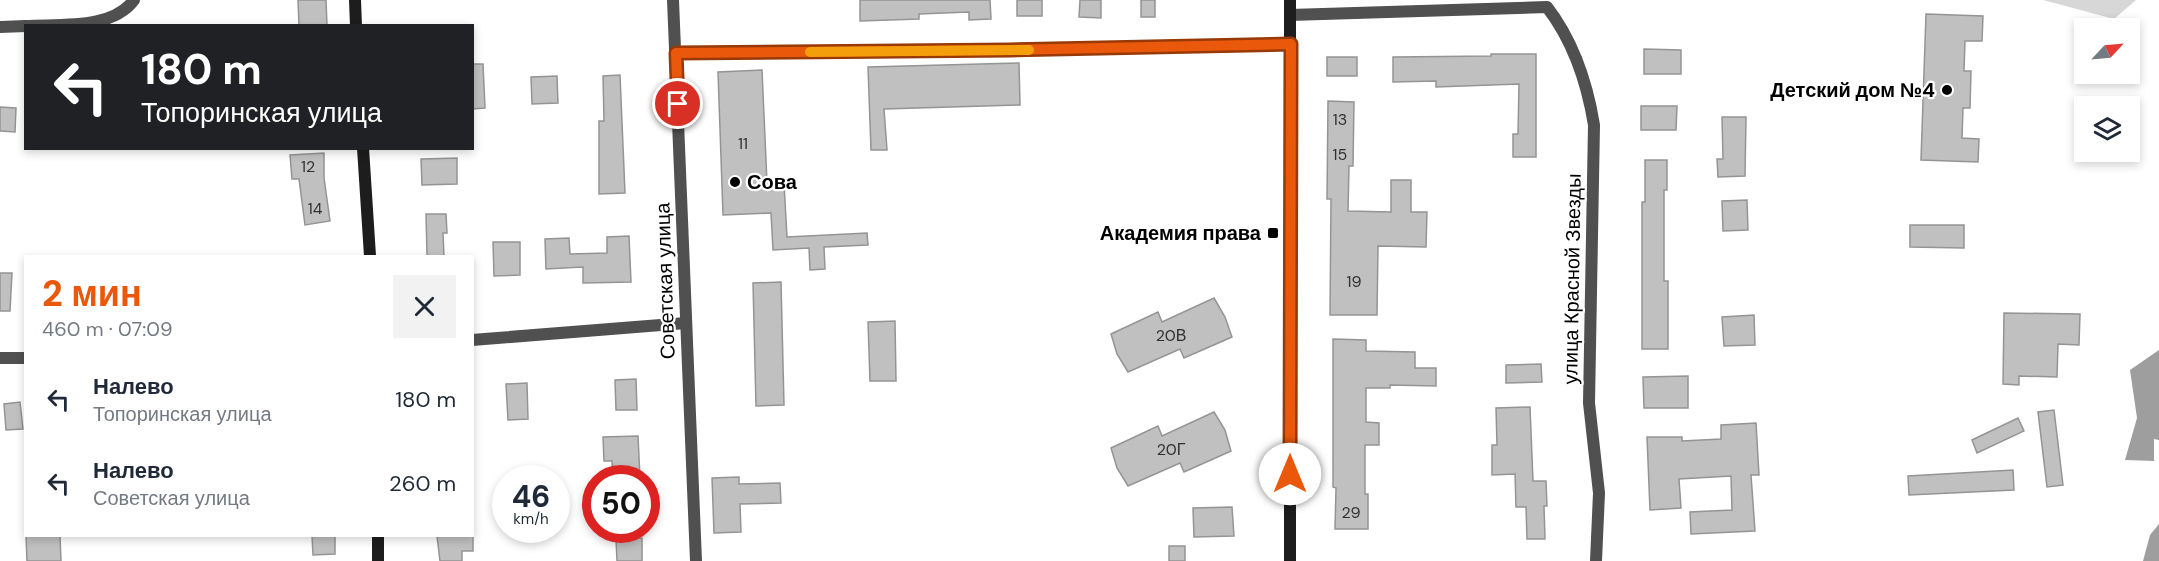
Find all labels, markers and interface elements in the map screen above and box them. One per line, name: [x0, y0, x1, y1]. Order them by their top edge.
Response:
north arrow: [2074, 18, 2140, 84]
map controls: [2074, 18, 2140, 162]
text: 180 m: [141, 42, 262, 97]
icon: left: [42, 48, 120, 126]
place label: Детский дом №4: [1770, 77, 1935, 103]
pin: [652, 78, 703, 129]
marker: Детский дом №4: [1940, 83, 1954, 97]
icon: arrive: [661, 87, 694, 120]
text: Топоринская улица: [141, 95, 382, 130]
button: layers: [2074, 96, 2140, 162]
house number: 13: [1333, 109, 1347, 130]
house number: 11: [738, 133, 748, 154]
house number: 15: [1333, 144, 1347, 165]
house number: 12: [301, 156, 315, 177]
place label: Сова: [747, 169, 798, 195]
street label: улица Красной Звезды: [1557, 173, 1587, 385]
marker: Сова: [728, 175, 742, 189]
house number: 14: [308, 198, 323, 219]
street label: Советская улица: [649, 201, 681, 360]
place label: Академия права: [1100, 220, 1262, 246]
marker: Академия права: [1266, 226, 1280, 240]
text: 2 мин: [42, 270, 142, 317]
house number: 19: [1346, 271, 1362, 292]
button: close: [393, 275, 456, 338]
text: 460 m · 07:09: [42, 316, 172, 342]
house number: 20В: [1156, 325, 1186, 346]
text: Налево: [93, 372, 174, 401]
icon: left: [42, 383, 75, 416]
text: 180 m: [395, 385, 456, 414]
text: Топоринская улица: [93, 401, 272, 427]
house number: 20Г: [1157, 439, 1186, 460]
position arrow: [1258, 442, 1322, 506]
text: Налево: [93, 456, 174, 485]
speed limit sign: 50: [582, 465, 660, 543]
icon: left: [42, 467, 75, 500]
text: 260 m: [389, 469, 456, 498]
text: 46: [512, 477, 550, 516]
text: Советская улица: [93, 485, 250, 511]
house number: 29: [1341, 502, 1361, 523]
text: km/h: [513, 509, 549, 529]

